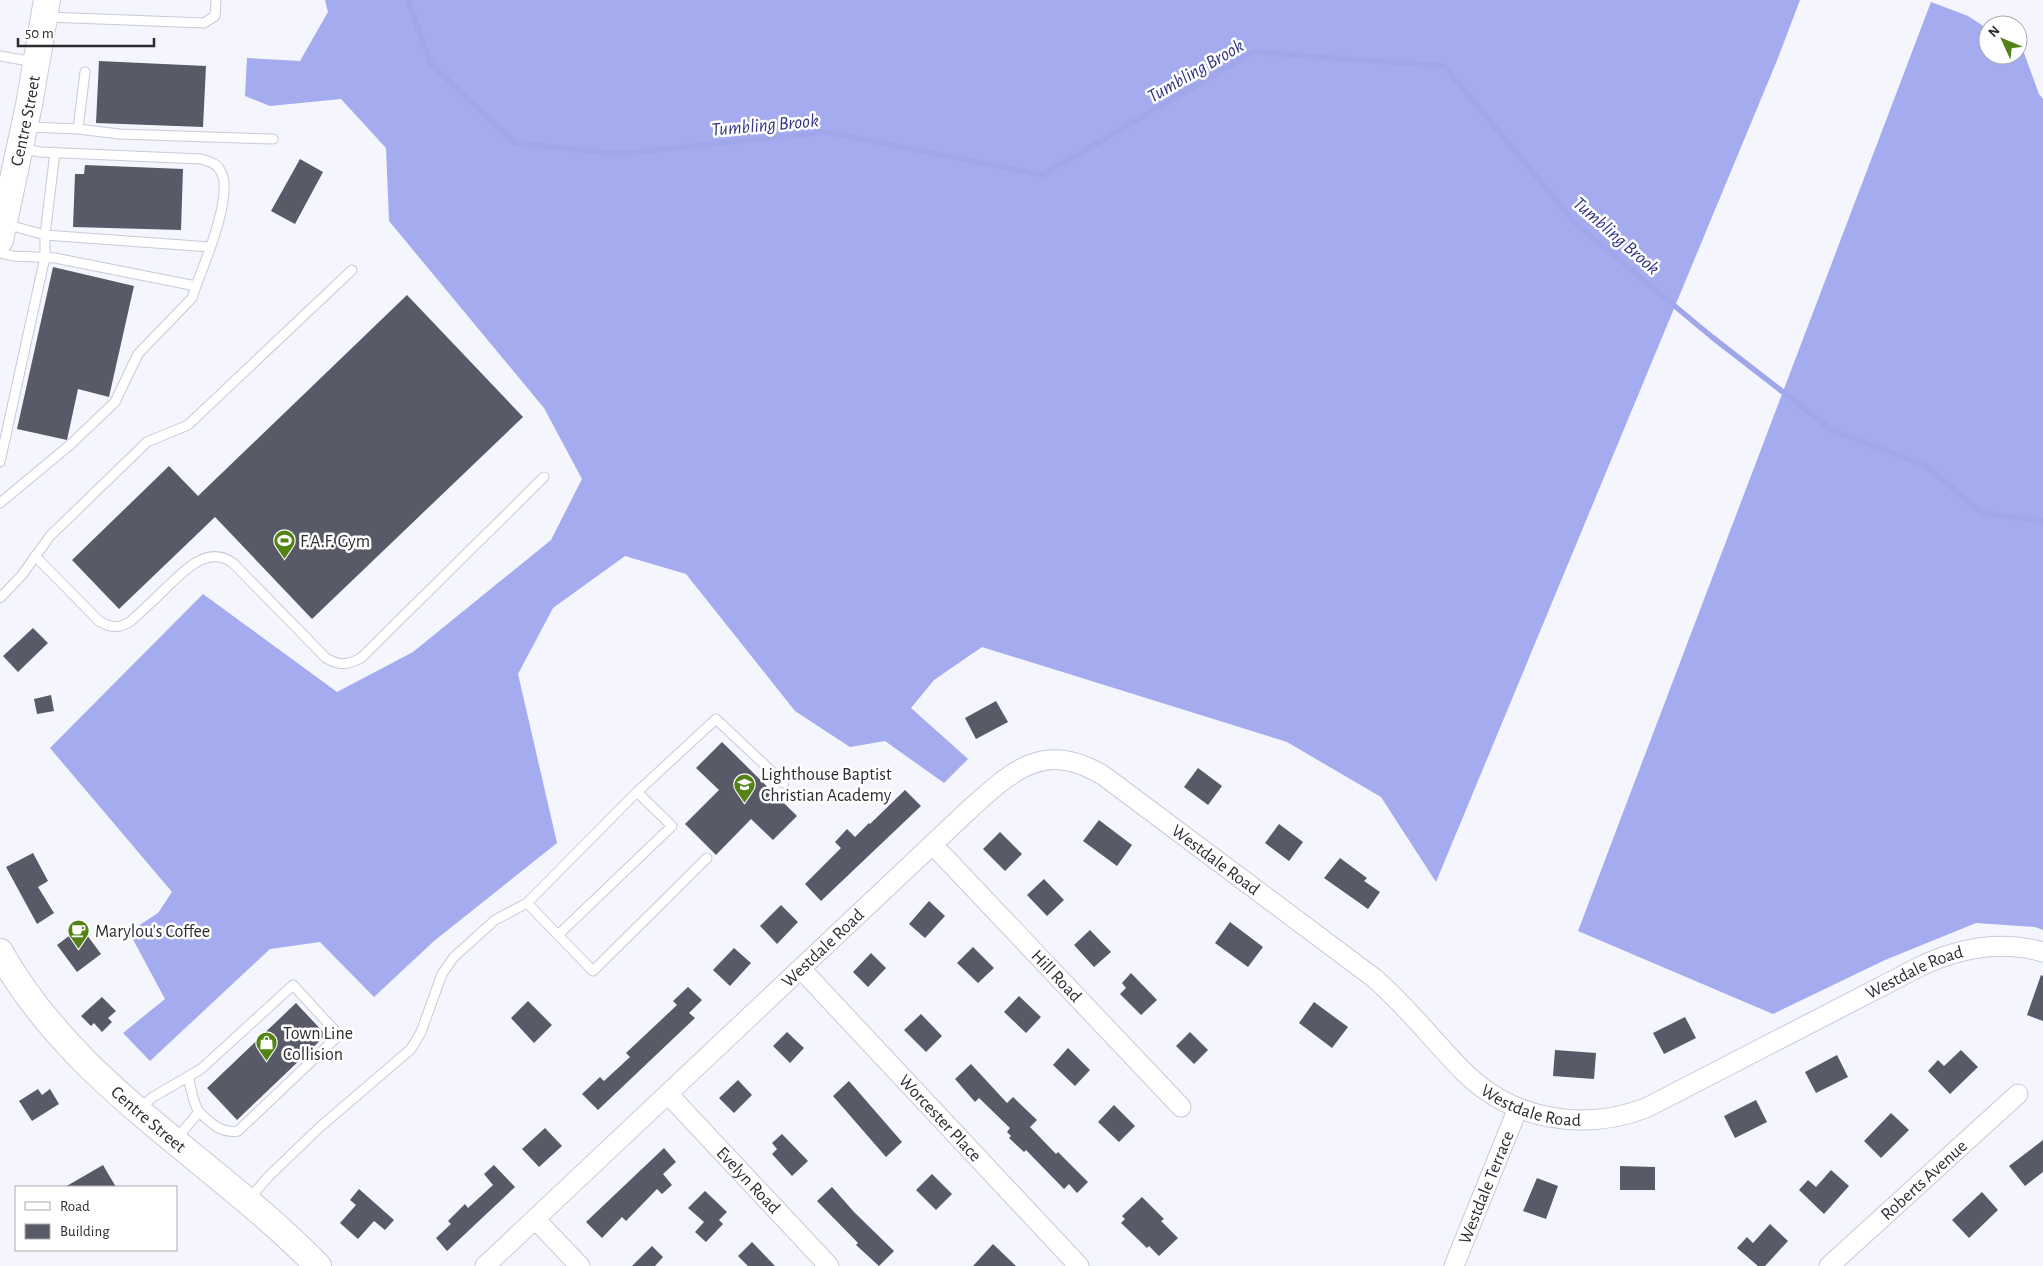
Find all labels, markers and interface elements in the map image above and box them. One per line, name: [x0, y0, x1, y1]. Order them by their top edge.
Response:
scale bar: [18, 15, 154, 47]
north arrow: [1978, 15, 2028, 65]
text: N: [1986, 23, 2003, 40]
text: 50 m: [25, 26, 54, 41]
water label: Tumbling Brook: [1144, 36, 1247, 106]
street label: Centre Street: [8, 74, 44, 168]
water label: Tumbling Brook: [711, 111, 820, 140]
water label: Tumbling Brook: [1569, 194, 1663, 279]
sports icon: F.A.F. Gym: [272, 529, 296, 560]
place label: F.A.F. Gym: [300, 533, 370, 551]
place label: Lighthouse Baptist Christian Academy: [761, 766, 892, 805]
school or university icon: Lighthouse Baptist Christian Academy: [733, 772, 757, 803]
street label: Westdale Road: [1168, 822, 1263, 899]
street label: Westdale Road: [779, 906, 868, 991]
cafe icon: Marylou's Coffee: [67, 919, 91, 950]
place label: Marylou's Coffee: [95, 923, 210, 941]
street label: Westdale Road: [1863, 943, 1965, 1003]
street label: Hill Road: [1027, 947, 1085, 1006]
place label: Town Line Collision: [283, 1025, 353, 1064]
shop icon: Town Line Collision: [255, 1031, 279, 1062]
street label: Worcester Place: [895, 1072, 984, 1166]
street label: Westdale Road: [1477, 1082, 1581, 1130]
street label: Centre Street: [107, 1083, 189, 1157]
street label: Westdale Terrace: [1456, 1129, 1518, 1247]
street label: Roberts Avenue: [1878, 1137, 1971, 1224]
street label: Evelyn Road: [713, 1144, 783, 1218]
legend: [15, 1186, 178, 1251]
text: Road: [60, 1199, 90, 1214]
text: Building: [60, 1224, 110, 1239]

